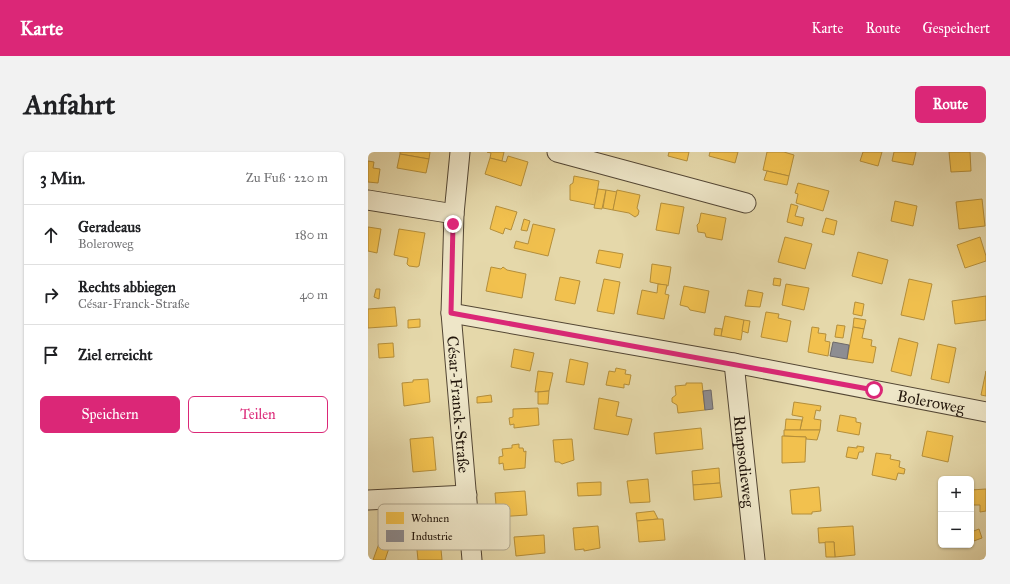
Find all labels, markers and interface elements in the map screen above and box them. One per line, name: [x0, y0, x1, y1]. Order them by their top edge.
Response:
text: Karte: [20, 17, 63, 40]
text: Karte: [811, 20, 843, 37]
text: Route: [865, 20, 901, 37]
text: Gespeichert: [923, 20, 990, 37]
button: Route: [915, 86, 986, 123]
text: Anfahrt: [24, 87, 115, 122]
text: 3 Min.: [40, 168, 85, 189]
text: Zu Fuß · 220 m: [246, 170, 328, 186]
route end: [444, 215, 462, 233]
text: Geradeaus: [78, 218, 141, 236]
icon: ahead: [40, 224, 62, 246]
text: 180 m: [295, 227, 328, 243]
text: Boleroweg: [78, 236, 133, 252]
text: Rechts abbiegen: [78, 278, 176, 296]
icon: right: [40, 284, 62, 306]
text: 40 m: [299, 287, 328, 303]
text: César-Franck-Straße: [78, 296, 190, 312]
street label: César-Franck-Straße: [443, 335, 474, 474]
icon: arrive: [40, 344, 62, 366]
text: Ziel erreicht: [78, 346, 153, 364]
route start: [865, 381, 883, 399]
street label: Boleroweg: [896, 385, 967, 418]
button: Speichern: [40, 396, 180, 433]
button: Teilen: [188, 396, 328, 433]
street label: Rhapsodieweg: [730, 414, 759, 509]
map controls: [938, 476, 974, 548]
button: +: [938, 476, 974, 512]
legend: [378, 504, 510, 550]
text: Wohnen: [411, 512, 449, 525]
button: −: [938, 512, 974, 548]
text: Industrie: [411, 530, 453, 543]

